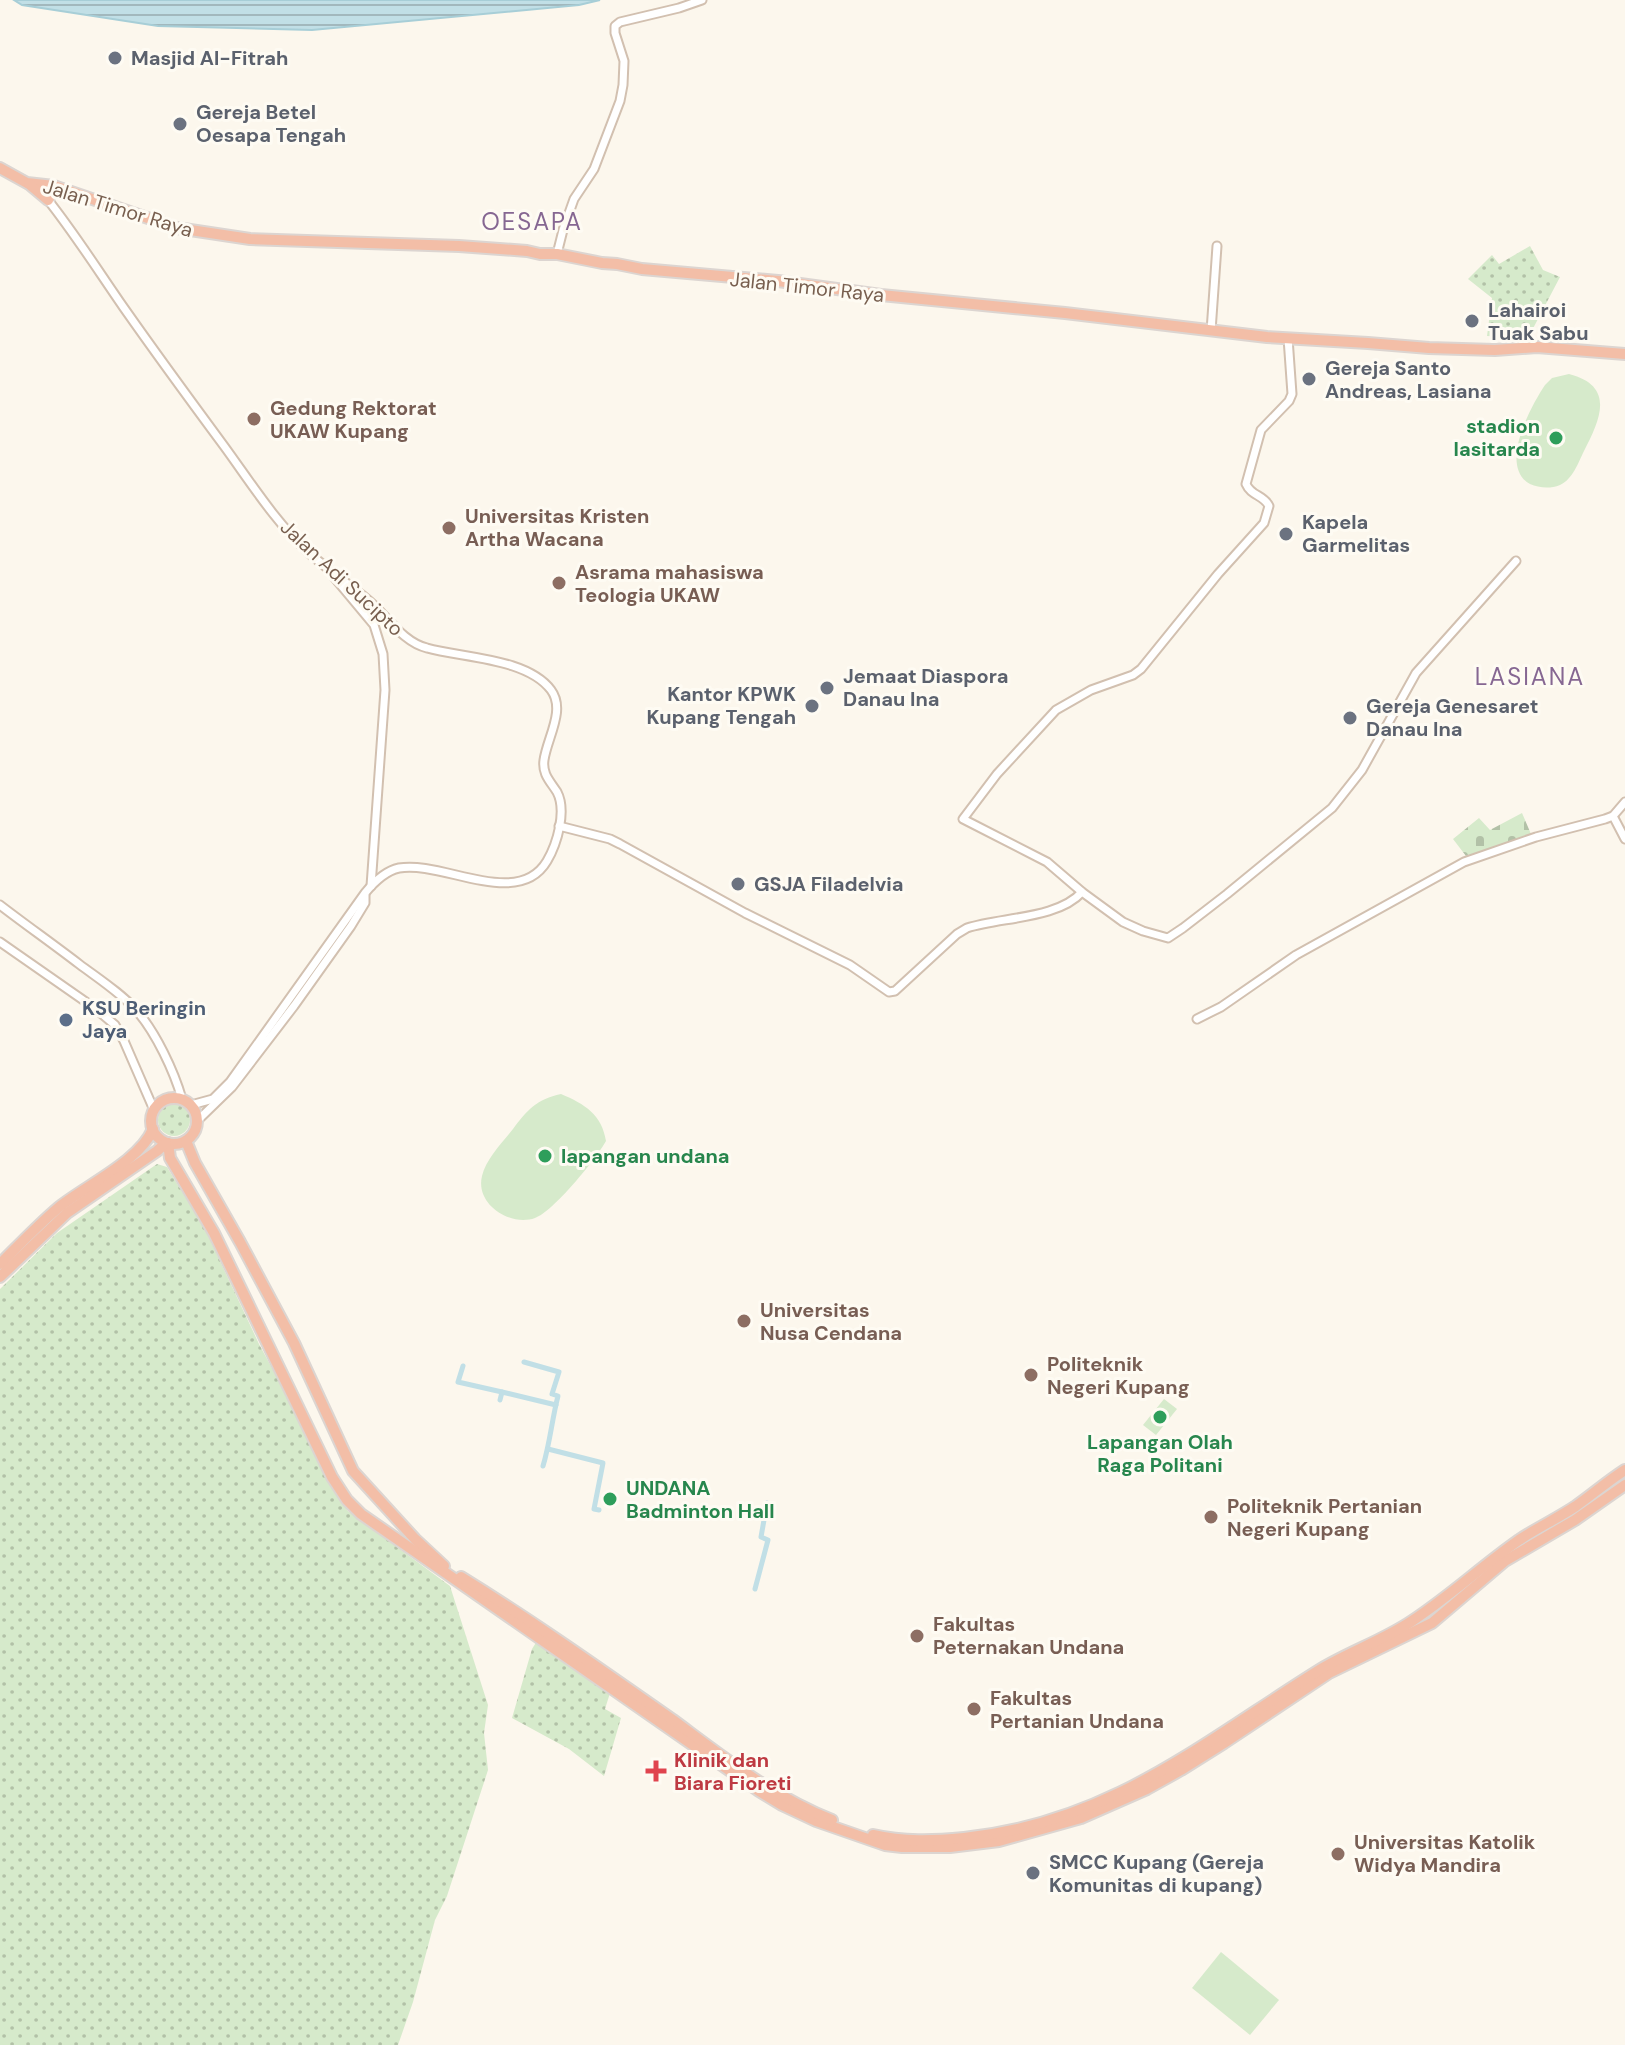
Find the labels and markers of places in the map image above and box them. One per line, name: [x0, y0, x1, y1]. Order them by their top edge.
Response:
place label: Masjid Al-Fitrah: [131, 45, 288, 71]
marker: Masjid Al-Fitrah: [106, 49, 124, 67]
place label: Gereja Betel Oesapa Tengah: [196, 99, 346, 148]
marker: Gereja Betel Oesapa Tengah: [171, 115, 189, 133]
place label: Lahairoi Tuak Sabu: [1488, 297, 1588, 346]
marker: Lahairoi Tuak Sabu: [1463, 312, 1481, 330]
place label: Gereja Santo Andreas, Lasiana: [1325, 355, 1491, 404]
marker: Gereja Santo Andreas, Lasiana: [1300, 370, 1318, 388]
place label: Gedung Rektorat UKAW Kupang: [270, 395, 437, 444]
marker: Gedung Rektorat UKAW Kupang: [245, 410, 263, 428]
place label: stadion lasitarda: [1454, 413, 1540, 462]
marker: stadion lasitarda: [1547, 429, 1565, 447]
place label: Universitas Kristen Artha Wacana: [465, 503, 649, 552]
place label: Kapela Garmelitas: [1302, 509, 1410, 558]
marker: Universitas Kristen Artha Wacana: [440, 519, 458, 537]
marker: Kapela Garmelitas: [1277, 525, 1295, 543]
place label: Asrama mahasiswa Teologia UKAW: [575, 559, 764, 608]
marker: Asrama mahasiswa Teologia UKAW: [550, 574, 568, 592]
place label: Jemaat Diaspora Danau Ina: [843, 663, 1009, 712]
marker: Jemaat Diaspora Danau Ina: [818, 679, 836, 697]
place label: Kantor KPWK Kupang Tengah: [646, 681, 796, 730]
place label: Gereja Genesaret Danau Ina: [1366, 693, 1539, 742]
marker: Kantor KPWK Kupang Tengah: [803, 697, 821, 715]
marker: Gereja Genesaret Danau Ina: [1341, 709, 1359, 727]
place label: GSJA Filadelvia: [754, 871, 903, 897]
marker: GSJA Filadelvia: [729, 875, 747, 893]
place label: KSU Beringin Jaya: [82, 995, 206, 1044]
marker: KSU Beringin Jaya: [57, 1011, 75, 1029]
place label: lapangan undana: [561, 1143, 729, 1169]
marker: lapangan undana: [536, 1147, 554, 1165]
place label: Universitas Nusa Cendana: [760, 1297, 902, 1346]
marker: Universitas Nusa Cendana: [735, 1312, 753, 1330]
place label: Politeknik Negeri Kupang: [1047, 1351, 1190, 1400]
marker: Politeknik Negeri Kupang: [1022, 1366, 1040, 1384]
marker: Lapangan Olah Raga Politani: [1151, 1408, 1169, 1426]
place label: Lapangan Olah Raga Politani: [1087, 1429, 1233, 1478]
place label: UNDANA Badminton Hall: [626, 1475, 775, 1524]
marker: UNDANA Badminton Hall: [601, 1490, 619, 1508]
place label: Politeknik Pertanian Negeri Kupang: [1227, 1493, 1422, 1542]
marker: Politeknik Pertanian Negeri Kupang: [1202, 1508, 1220, 1526]
place label: Fakultas Peternakan Undana: [933, 1611, 1124, 1660]
marker: Fakultas Peternakan Undana: [908, 1627, 926, 1645]
place label: Fakultas Pertanian Undana: [990, 1685, 1164, 1734]
marker: Fakultas Pertanian Undana: [965, 1700, 983, 1718]
place label: Klinik dan Biara Fioreti: [674, 1747, 791, 1796]
marker: Klinik dan Biara Fioreti: [645, 1760, 667, 1782]
place label: Universitas Katolik Widya Mandira: [1354, 1829, 1536, 1878]
marker: Universitas Katolik Widya Mandira: [1329, 1845, 1347, 1863]
place label: SMCC Kupang (Gereja Komunitas di kupang): [1049, 1849, 1264, 1898]
marker: SMCC Kupang (Gereja Komunitas di kupang): [1024, 1864, 1042, 1882]

